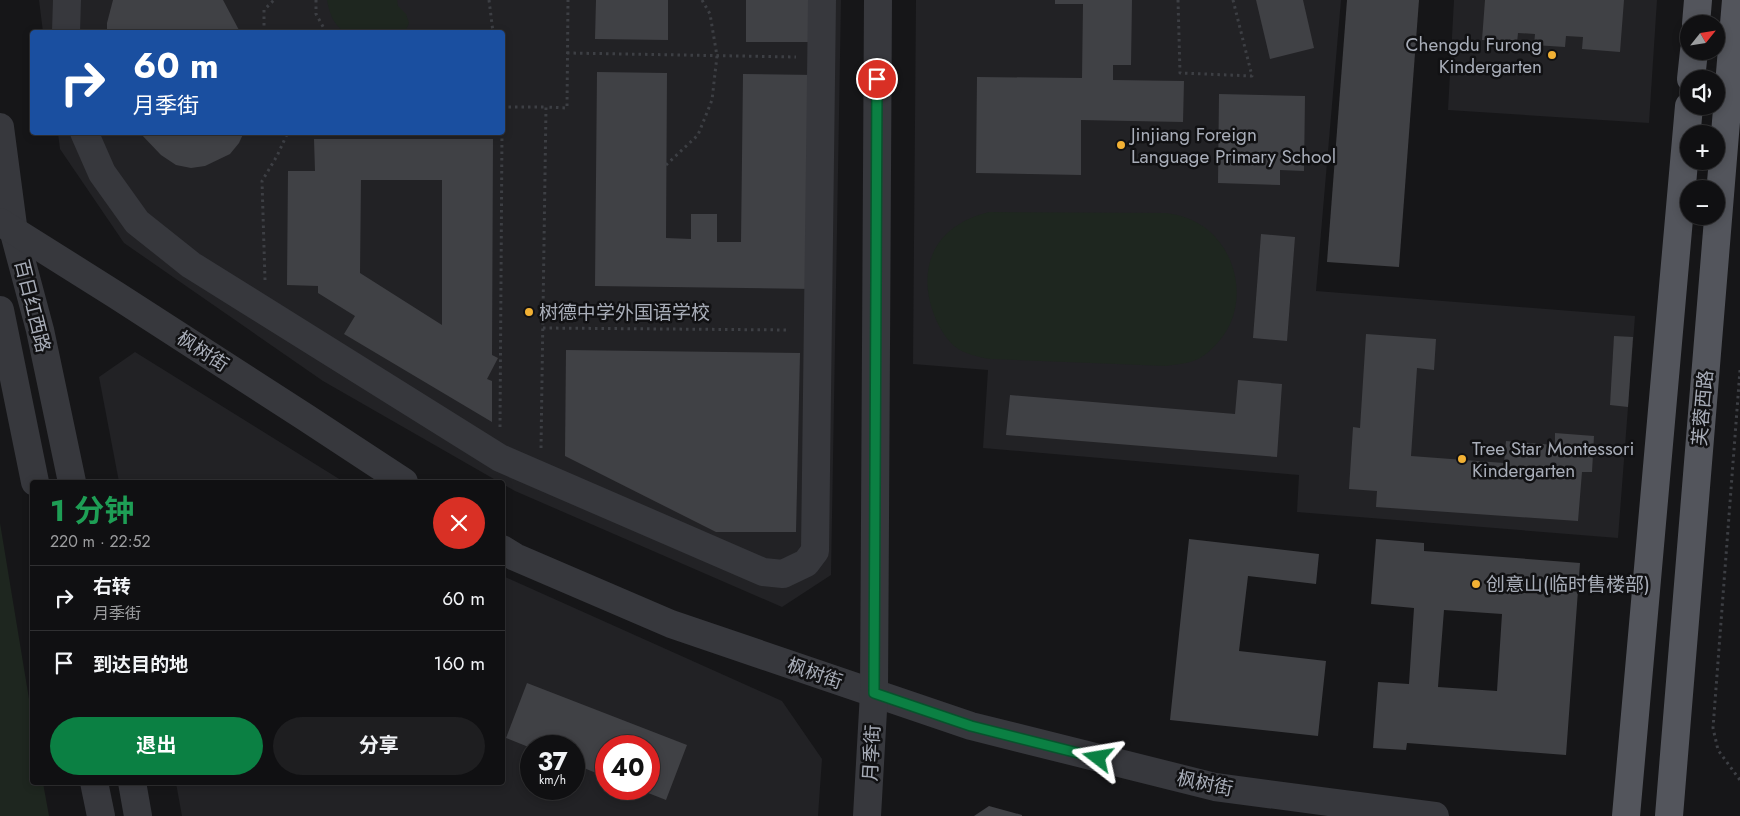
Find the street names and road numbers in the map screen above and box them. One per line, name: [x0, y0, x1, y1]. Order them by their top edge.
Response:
street label: 百日红西路: [8, 257, 57, 355]
street label: 枫树街: [171, 325, 234, 378]
street label: 芙蓉西路: [1686, 369, 1719, 447]
street label: 枫树街: [783, 651, 846, 696]
street label: 月季街: [857, 724, 886, 782]
street label: 枫树街: [1174, 764, 1236, 803]

